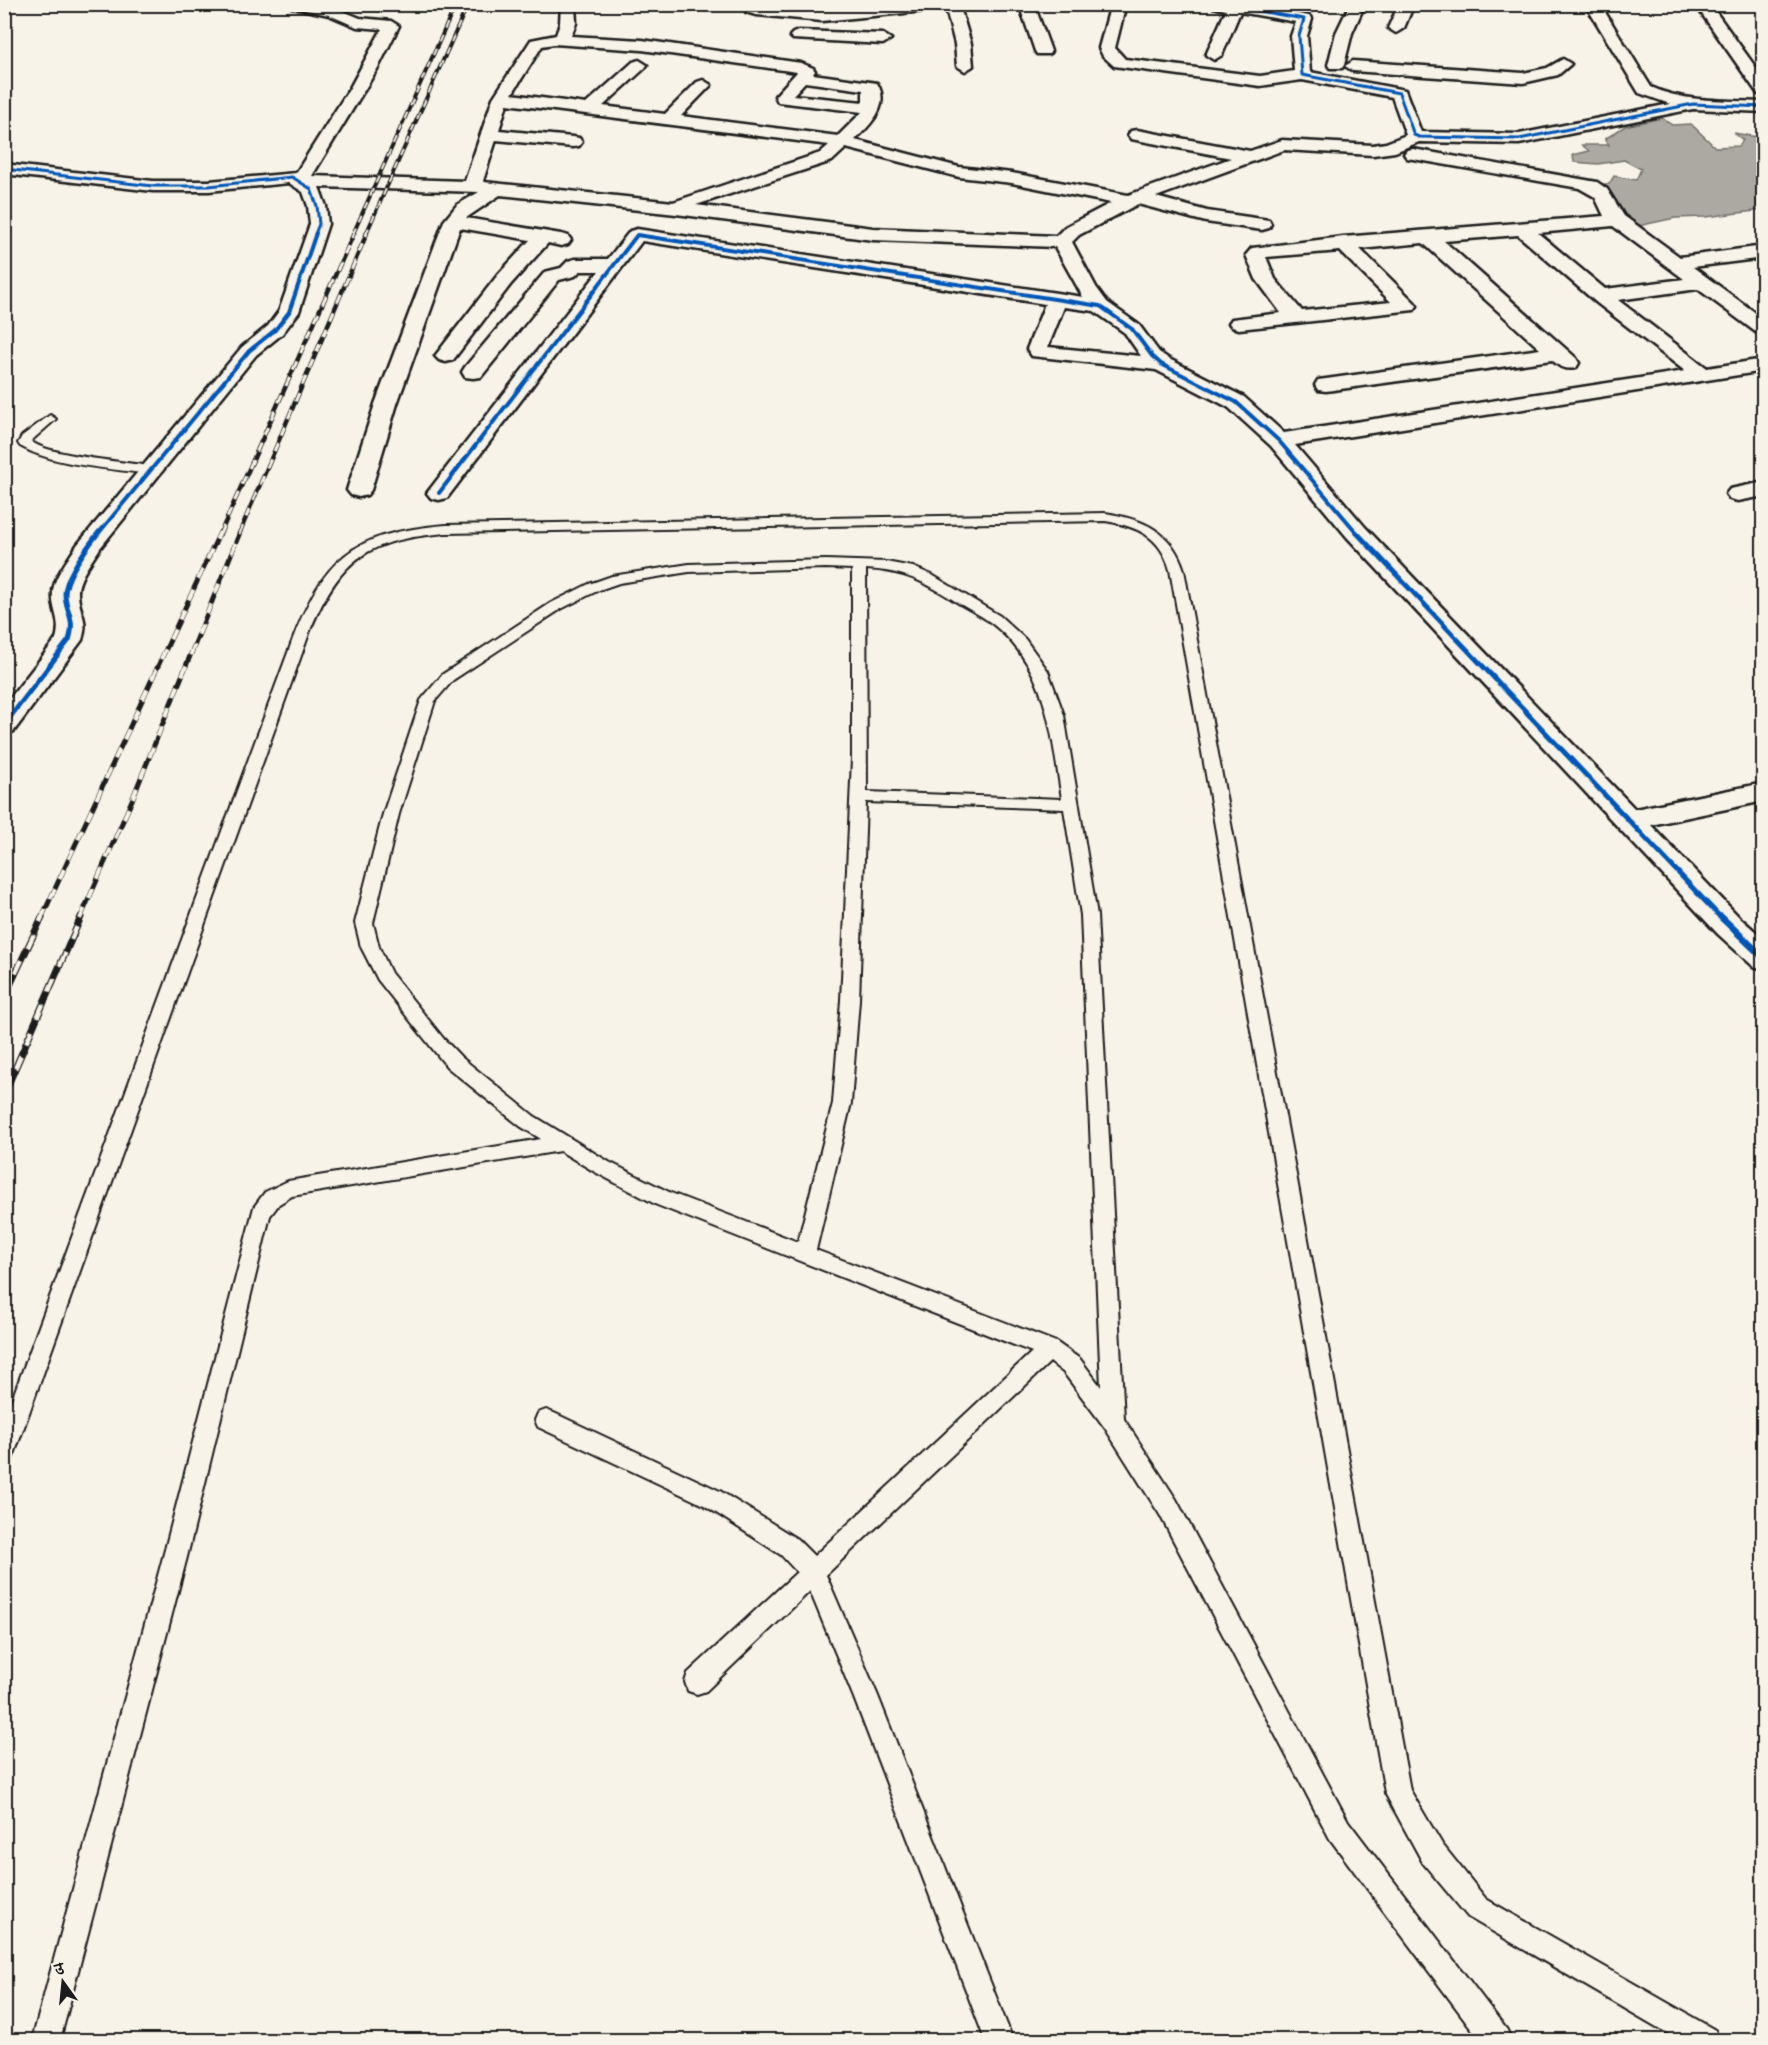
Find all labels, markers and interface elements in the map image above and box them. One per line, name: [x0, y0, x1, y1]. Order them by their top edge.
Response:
north arrow: [33, 1952, 93, 2012]
text: उ: [51, 1957, 68, 1982]

